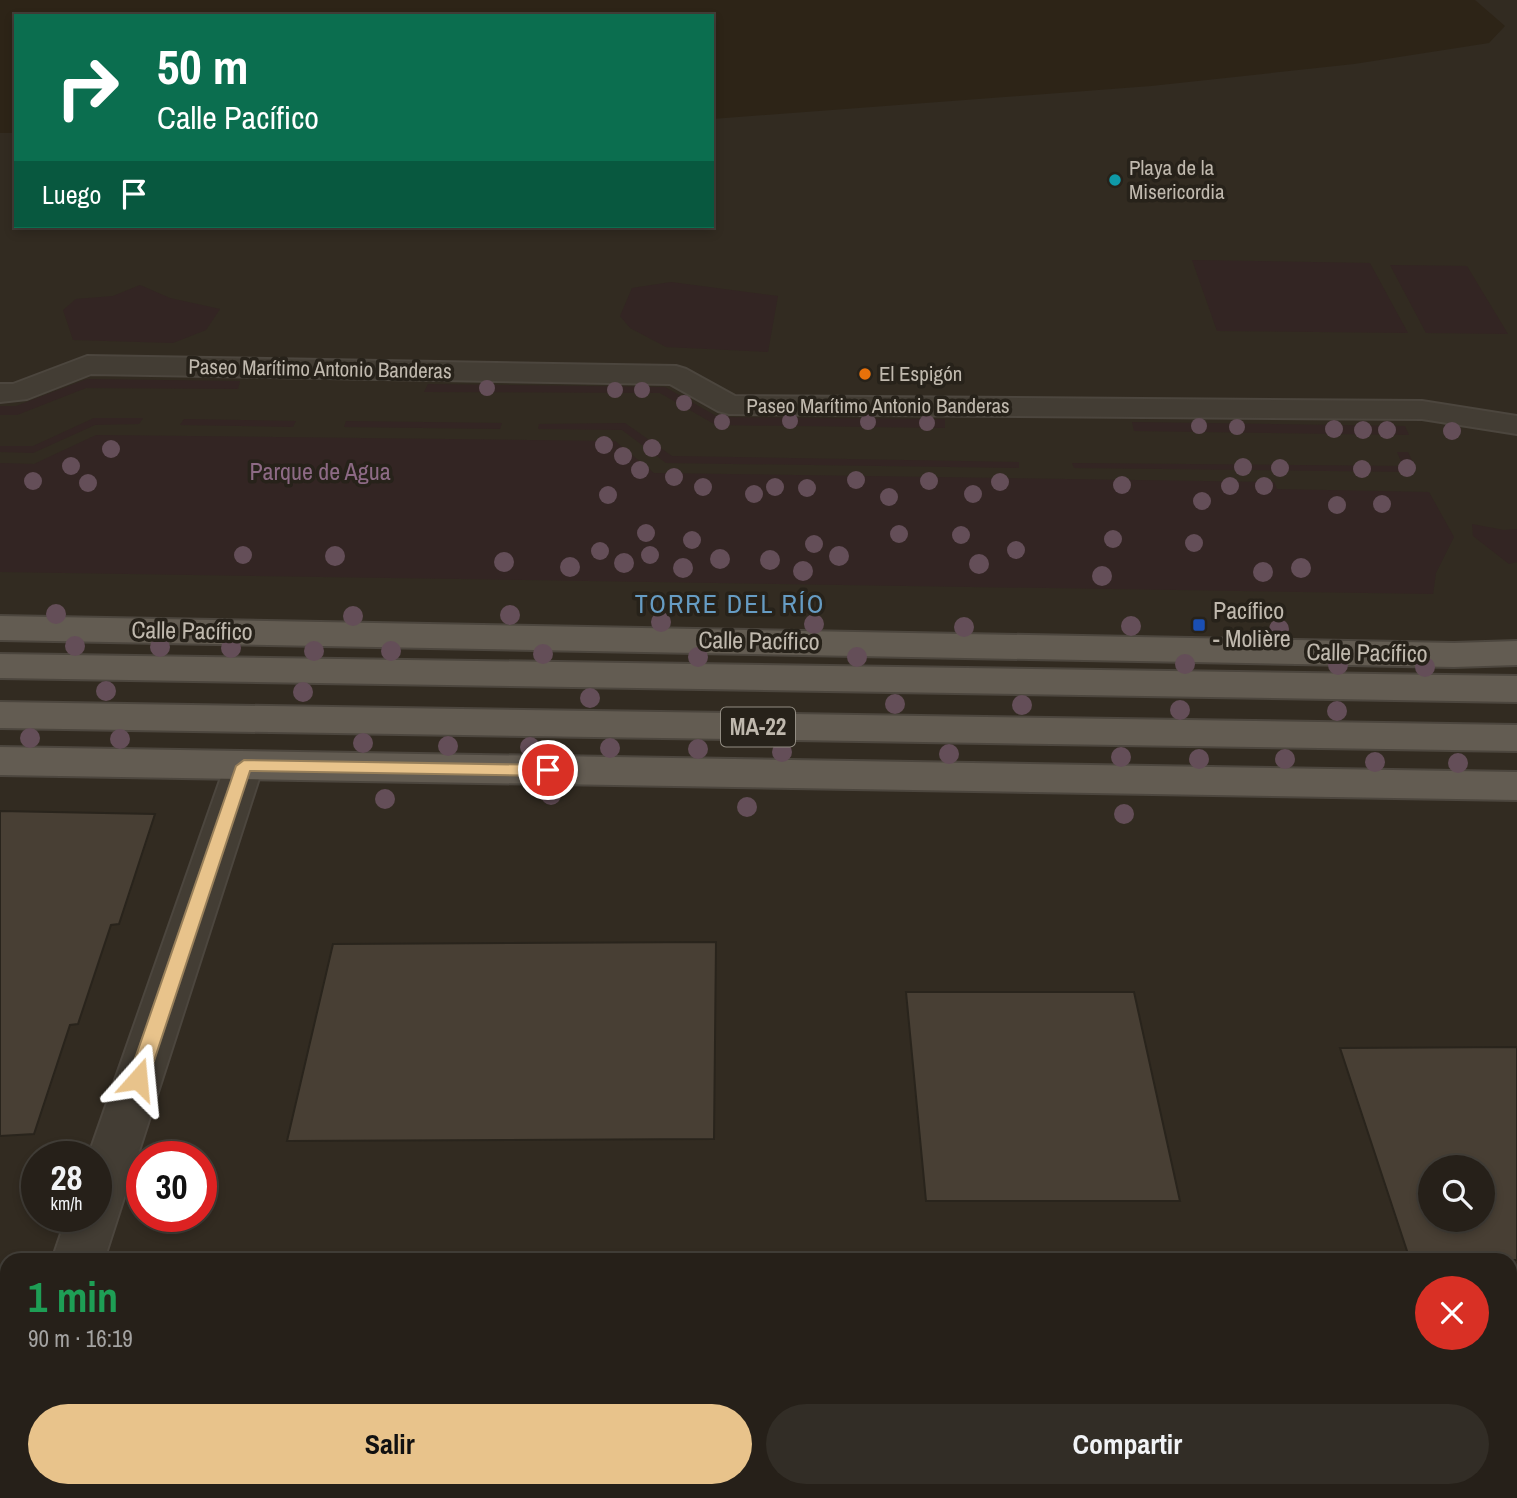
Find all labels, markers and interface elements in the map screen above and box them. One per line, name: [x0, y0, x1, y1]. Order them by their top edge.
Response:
text: 50 m: [157, 33, 249, 99]
icon: right: [42, 42, 133, 133]
text: Calle Pacífico: [157, 96, 319, 139]
place label: Playa de la Misericordia: [1129, 153, 1225, 206]
marker: Playa de la Misericordia: [1107, 172, 1123, 188]
icon: arrive: [115, 175, 153, 213]
text: Luego: [42, 177, 101, 212]
street label: Paseo Marítimo Antonio Banderas: [188, 352, 452, 385]
place label: El Espigón: [879, 359, 962, 388]
marker: El Espigón: [857, 366, 873, 382]
street label: Paseo Marítimo Antonio Banderas: [746, 391, 1010, 420]
park label: Parque de Agua: [249, 455, 391, 487]
district label: TORRE DEL RÍO: [635, 586, 825, 621]
place label: Pacífico - Molière: [1213, 594, 1291, 654]
street label: Calle Pacífico: [131, 613, 253, 647]
marker: Pacífico - Molière: [1191, 617, 1207, 633]
street label: Calle Pacífico: [698, 623, 820, 657]
street label: Calle Pacífico: [1306, 635, 1428, 669]
road number: MA-22: [721, 708, 795, 747]
pin: [518, 740, 578, 800]
icon: arrive: [529, 751, 567, 789]
position arrow: [101, 1042, 175, 1116]
speed limit sign: 30: [126, 1141, 217, 1232]
text: 28: [51, 1154, 82, 1201]
map controls: [1418, 1155, 1495, 1232]
button: search: [1418, 1155, 1495, 1232]
text: km/h: [51, 1191, 83, 1216]
text: 1 min: [28, 1269, 118, 1325]
button: close: [1415, 1276, 1489, 1350]
text: 90 m · 16:19: [28, 1323, 133, 1354]
button: Salir: [28, 1404, 752, 1484]
button: Compartir: [766, 1404, 1489, 1484]

